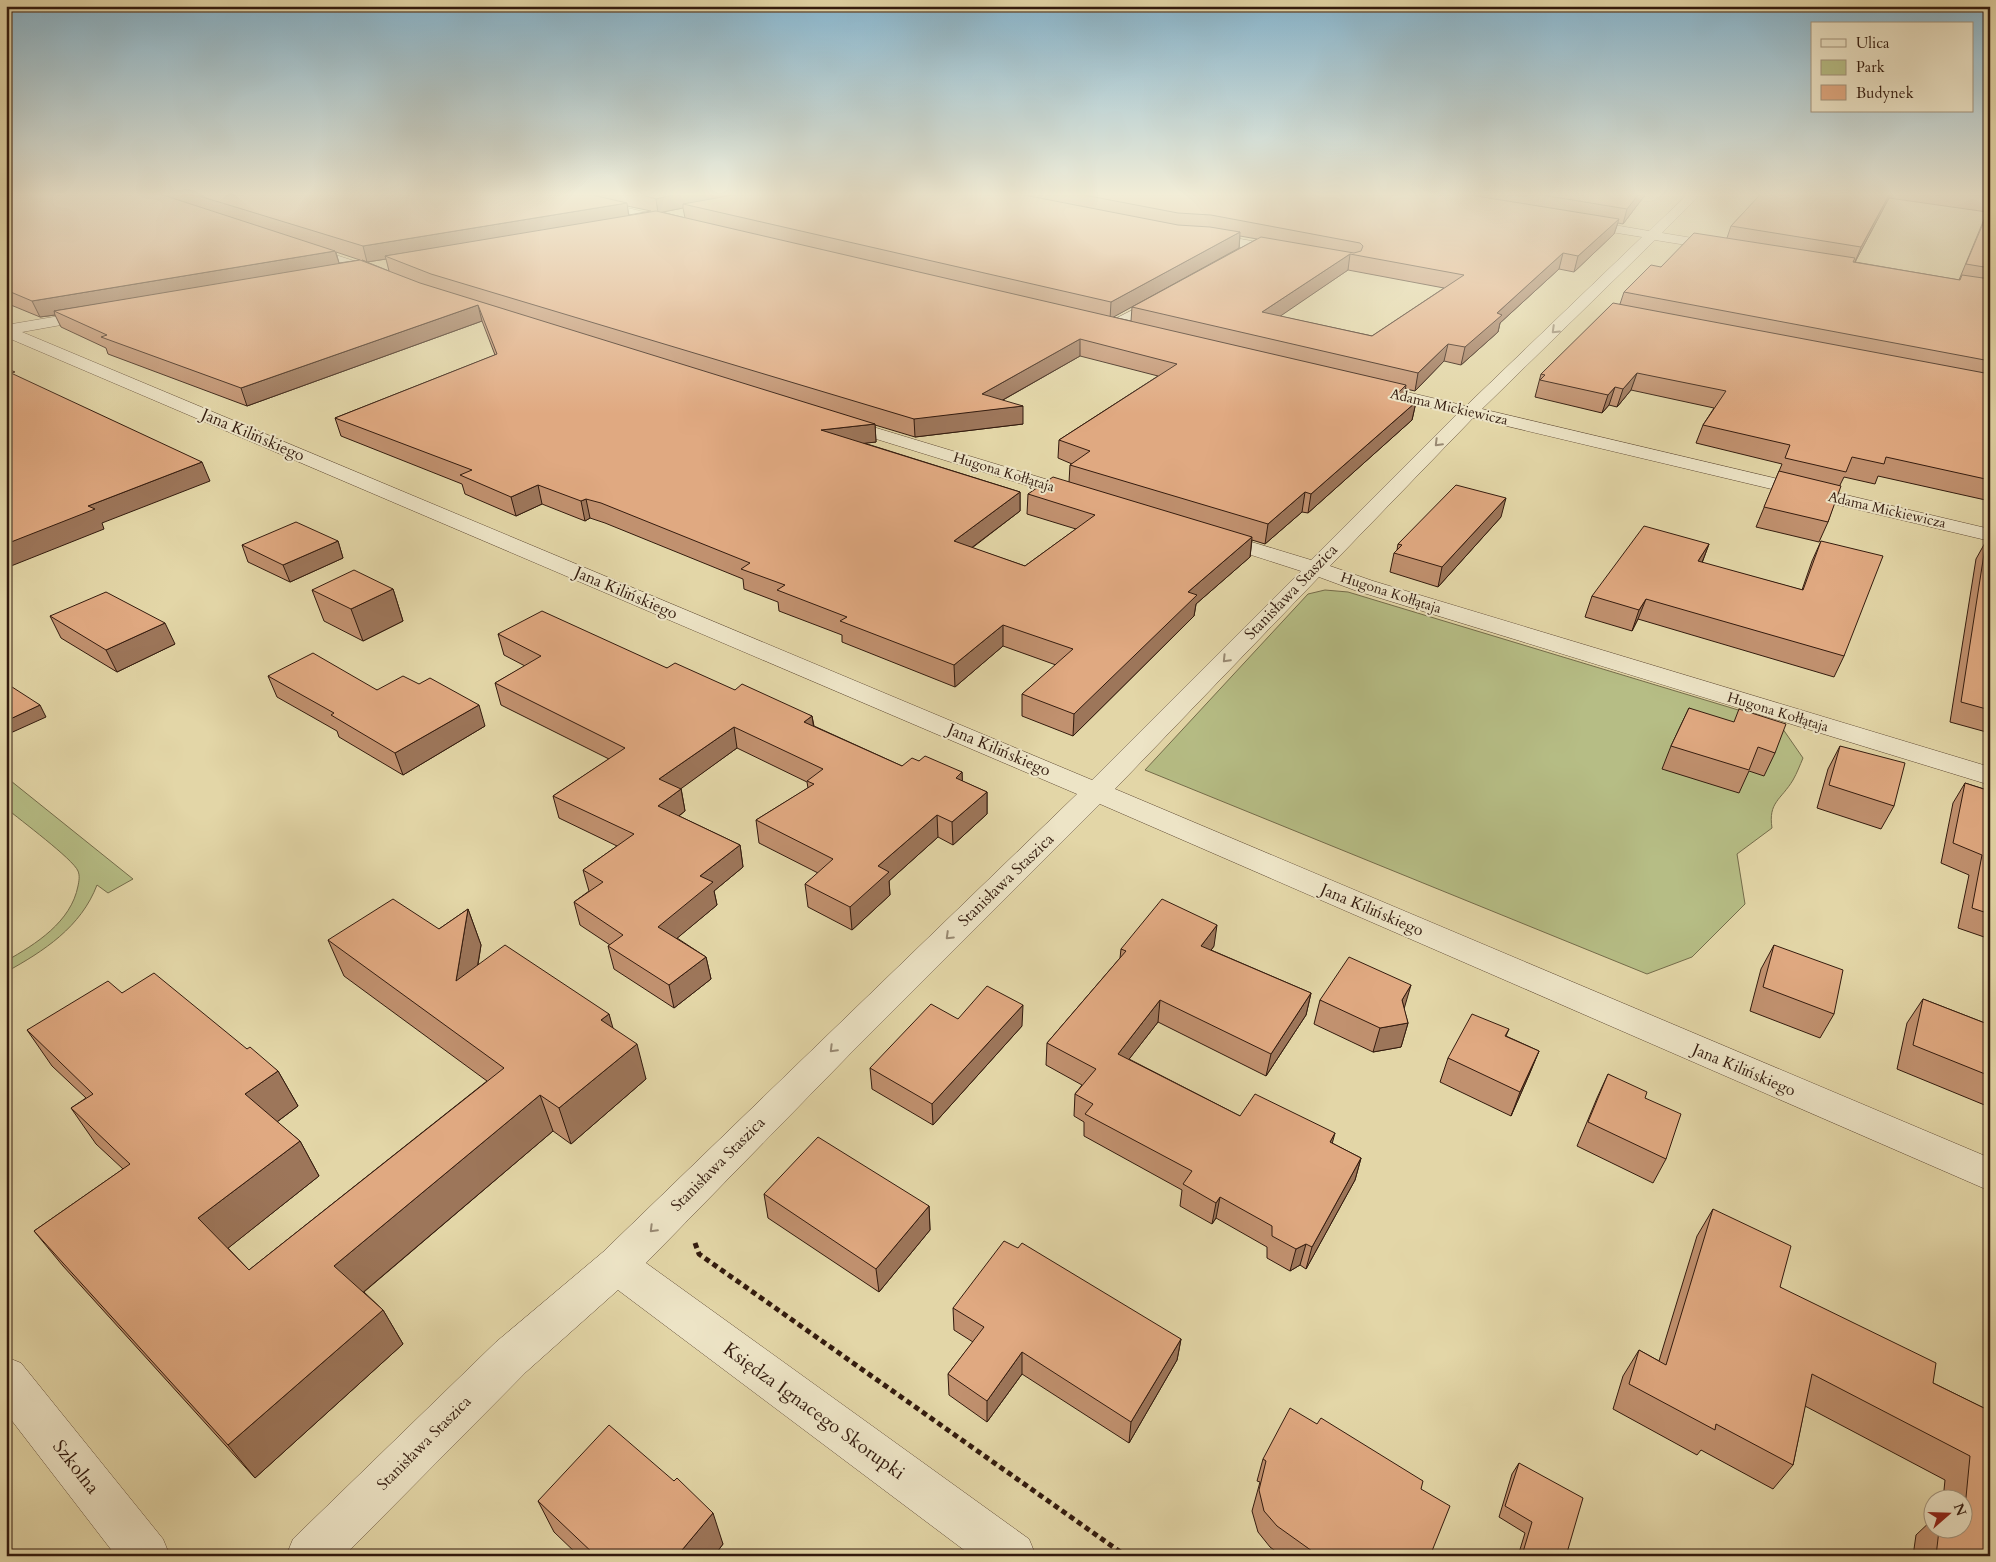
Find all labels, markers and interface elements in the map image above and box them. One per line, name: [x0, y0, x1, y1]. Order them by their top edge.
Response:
legend: [1811, 22, 1974, 112]
text: Ulica: [1856, 33, 1890, 53]
text: Park: [1856, 57, 1885, 77]
text: Budynek: [1856, 83, 1914, 103]
one-way arrow: [1552, 324, 1561, 333]
street label: Adama Mickiewicza: [1388, 384, 1510, 430]
street label: Jana Kilińskiego: [196, 403, 308, 467]
one-way arrow: [1435, 437, 1444, 446]
street label: Hugona Kołłątaja: [951, 448, 1057, 496]
street label: Adama Mickiewicza: [1826, 487, 1948, 533]
street label: Stanisława Staszica: [1239, 539, 1343, 645]
street label: Jana Kilińskiego: [569, 561, 681, 625]
street label: Hugona Kołłątaja: [1338, 568, 1444, 618]
one-way arrow: [1223, 653, 1232, 662]
street label: Hugona Kołłątaja: [1725, 688, 1831, 736]
street label: Jana Kilińskiego: [942, 718, 1054, 782]
street label: Stanisława Staszica: [953, 828, 1059, 932]
street label: Jana Kilińskiego: [1315, 878, 1427, 942]
one-way arrow: [946, 930, 955, 939]
street label: Jana Kilińskiego: [1687, 1038, 1799, 1102]
one-way arrow: [830, 1044, 839, 1053]
street label: Stanisława Staszica: [666, 1112, 770, 1216]
one-way arrow: [650, 1223, 659, 1232]
street label: Księdza Ignacego Skorupki: [718, 1336, 910, 1486]
street label: Stanisława Staszica: [372, 1391, 476, 1495]
street label: Szkolna: [47, 1434, 105, 1500]
north arrow: [1924, 1490, 1974, 1540]
text: N: [1949, 1501, 1971, 1519]

